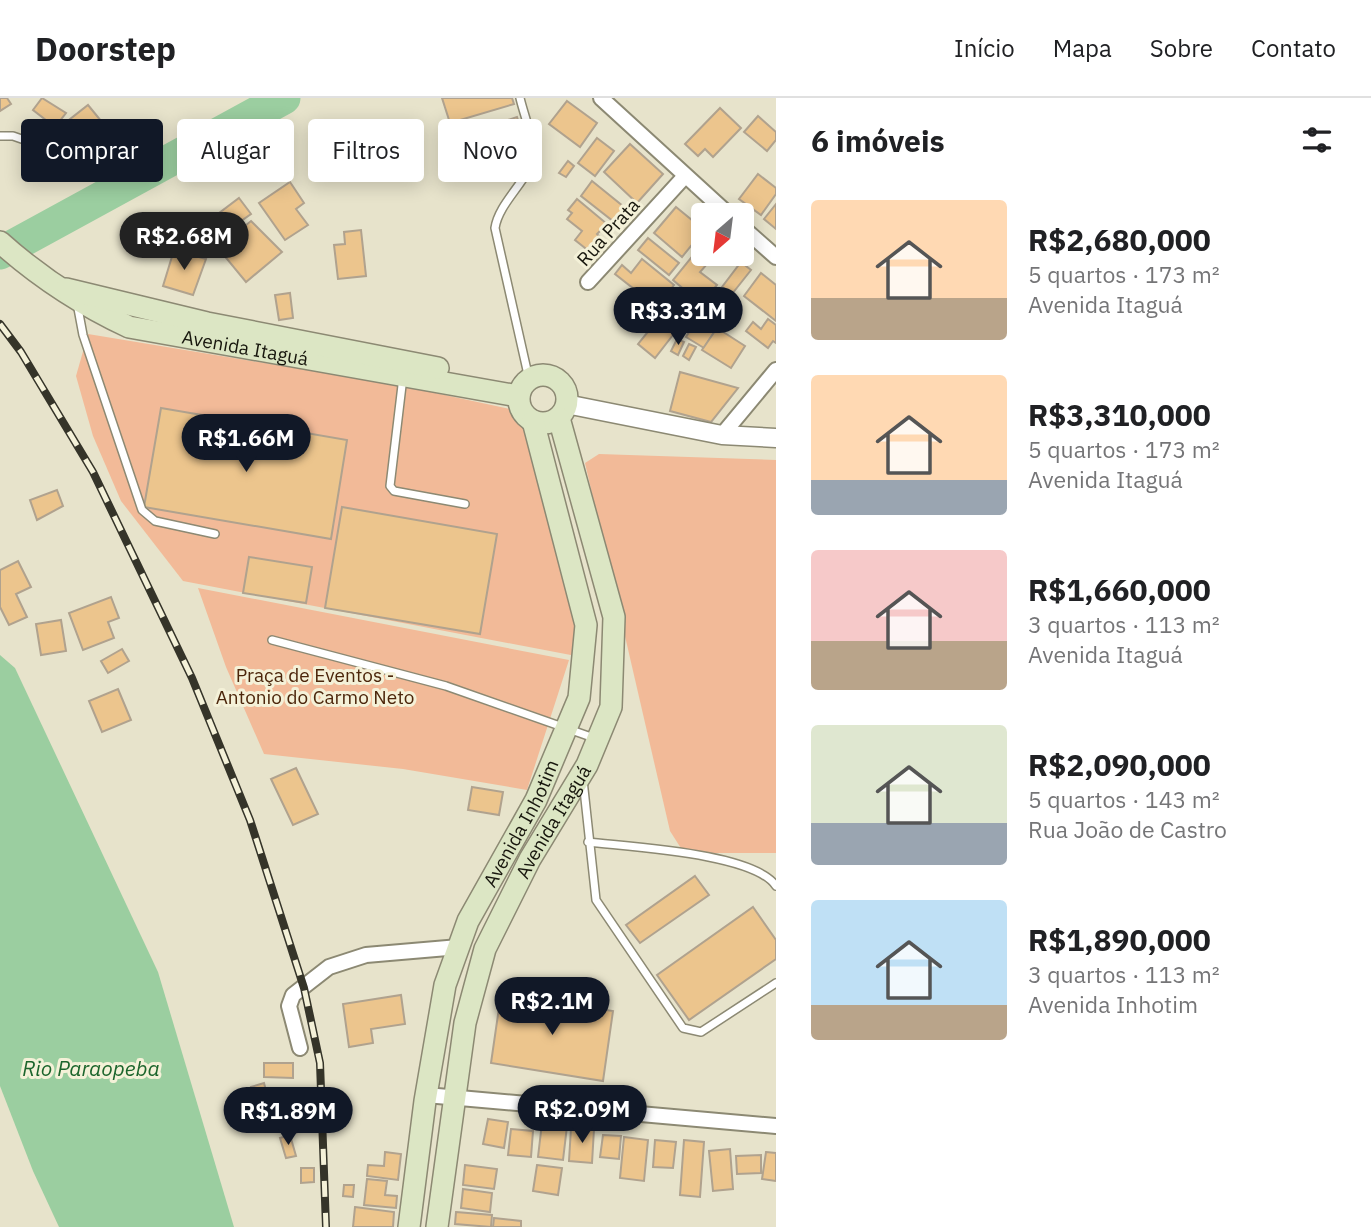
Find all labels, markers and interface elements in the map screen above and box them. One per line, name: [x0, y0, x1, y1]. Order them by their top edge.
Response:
text: Doorstep: [35, 27, 176, 70]
text: Início: [954, 32, 1015, 64]
text: Mapa: [1053, 32, 1112, 64]
text: Sobre: [1150, 32, 1213, 64]
text: Contato: [1251, 32, 1336, 64]
chip: Comprar: [21, 119, 163, 182]
chip: Alugar: [177, 119, 294, 182]
chip: Filtros: [308, 119, 424, 182]
chip: Novo: [438, 119, 542, 182]
text: 6 imóveis: [811, 121, 945, 160]
icon: filters: [1298, 121, 1336, 159]
street label: Rua Prata: [571, 193, 645, 271]
north arrow: [691, 203, 754, 266]
map controls: [691, 203, 754, 266]
pin: R$2.68M: [119, 212, 249, 272]
text: R$2.68M: [136, 220, 232, 250]
text: R$2,680,000: [1028, 220, 1211, 259]
icon: home: [867, 228, 951, 312]
text: 5 quartos · 173 m²: [1028, 259, 1220, 289]
pin: R$3.31M: [613, 288, 743, 347]
text: Avenida Itaguá: [1028, 289, 1183, 319]
text: R$3.31M: [630, 295, 726, 325]
street label: Avenida Itaguá: [180, 325, 310, 371]
text: R$3,310,000: [1028, 395, 1211, 434]
icon: home: [867, 403, 951, 487]
pin: R$1.66M: [181, 414, 311, 474]
text: R$1.66M: [198, 422, 294, 452]
text: 5 quartos · 173 m²: [1028, 434, 1220, 464]
text: Avenida Itaguá: [1028, 464, 1183, 494]
text: R$1,660,000: [1028, 570, 1211, 609]
icon: home: [867, 578, 951, 662]
text: 3 quartos · 113 m²: [1028, 609, 1220, 639]
text: Avenida Itaguá: [1028, 639, 1183, 669]
park label: Praça de Eventos - Antonio do Carmo Neto: [216, 663, 414, 709]
text: R$2,090,000: [1028, 745, 1211, 784]
icon: home: [867, 753, 951, 837]
street label: Avenida Inhotim: [478, 756, 564, 891]
street label: Avenida Itaguá: [510, 761, 596, 882]
text: 5 quartos · 143 m²: [1028, 784, 1220, 814]
text: Rua João de Castro: [1028, 814, 1227, 844]
text: R$1,890,000: [1028, 920, 1211, 959]
icon: home: [867, 928, 951, 1012]
text: 3 quartos · 113 m²: [1028, 959, 1220, 989]
pin: R$2.1M: [495, 978, 609, 1037]
text: R$2.1M: [511, 985, 593, 1015]
text: Avenida Inhotim: [1028, 989, 1198, 1019]
water label: Rio Paraopeba: [22, 1054, 160, 1082]
pin: R$2.09M: [517, 1086, 647, 1145]
pin: R$1.89M: [223, 1088, 353, 1147]
text: R$2.09M: [534, 1093, 630, 1123]
text: R$1.89M: [240, 1095, 336, 1125]

